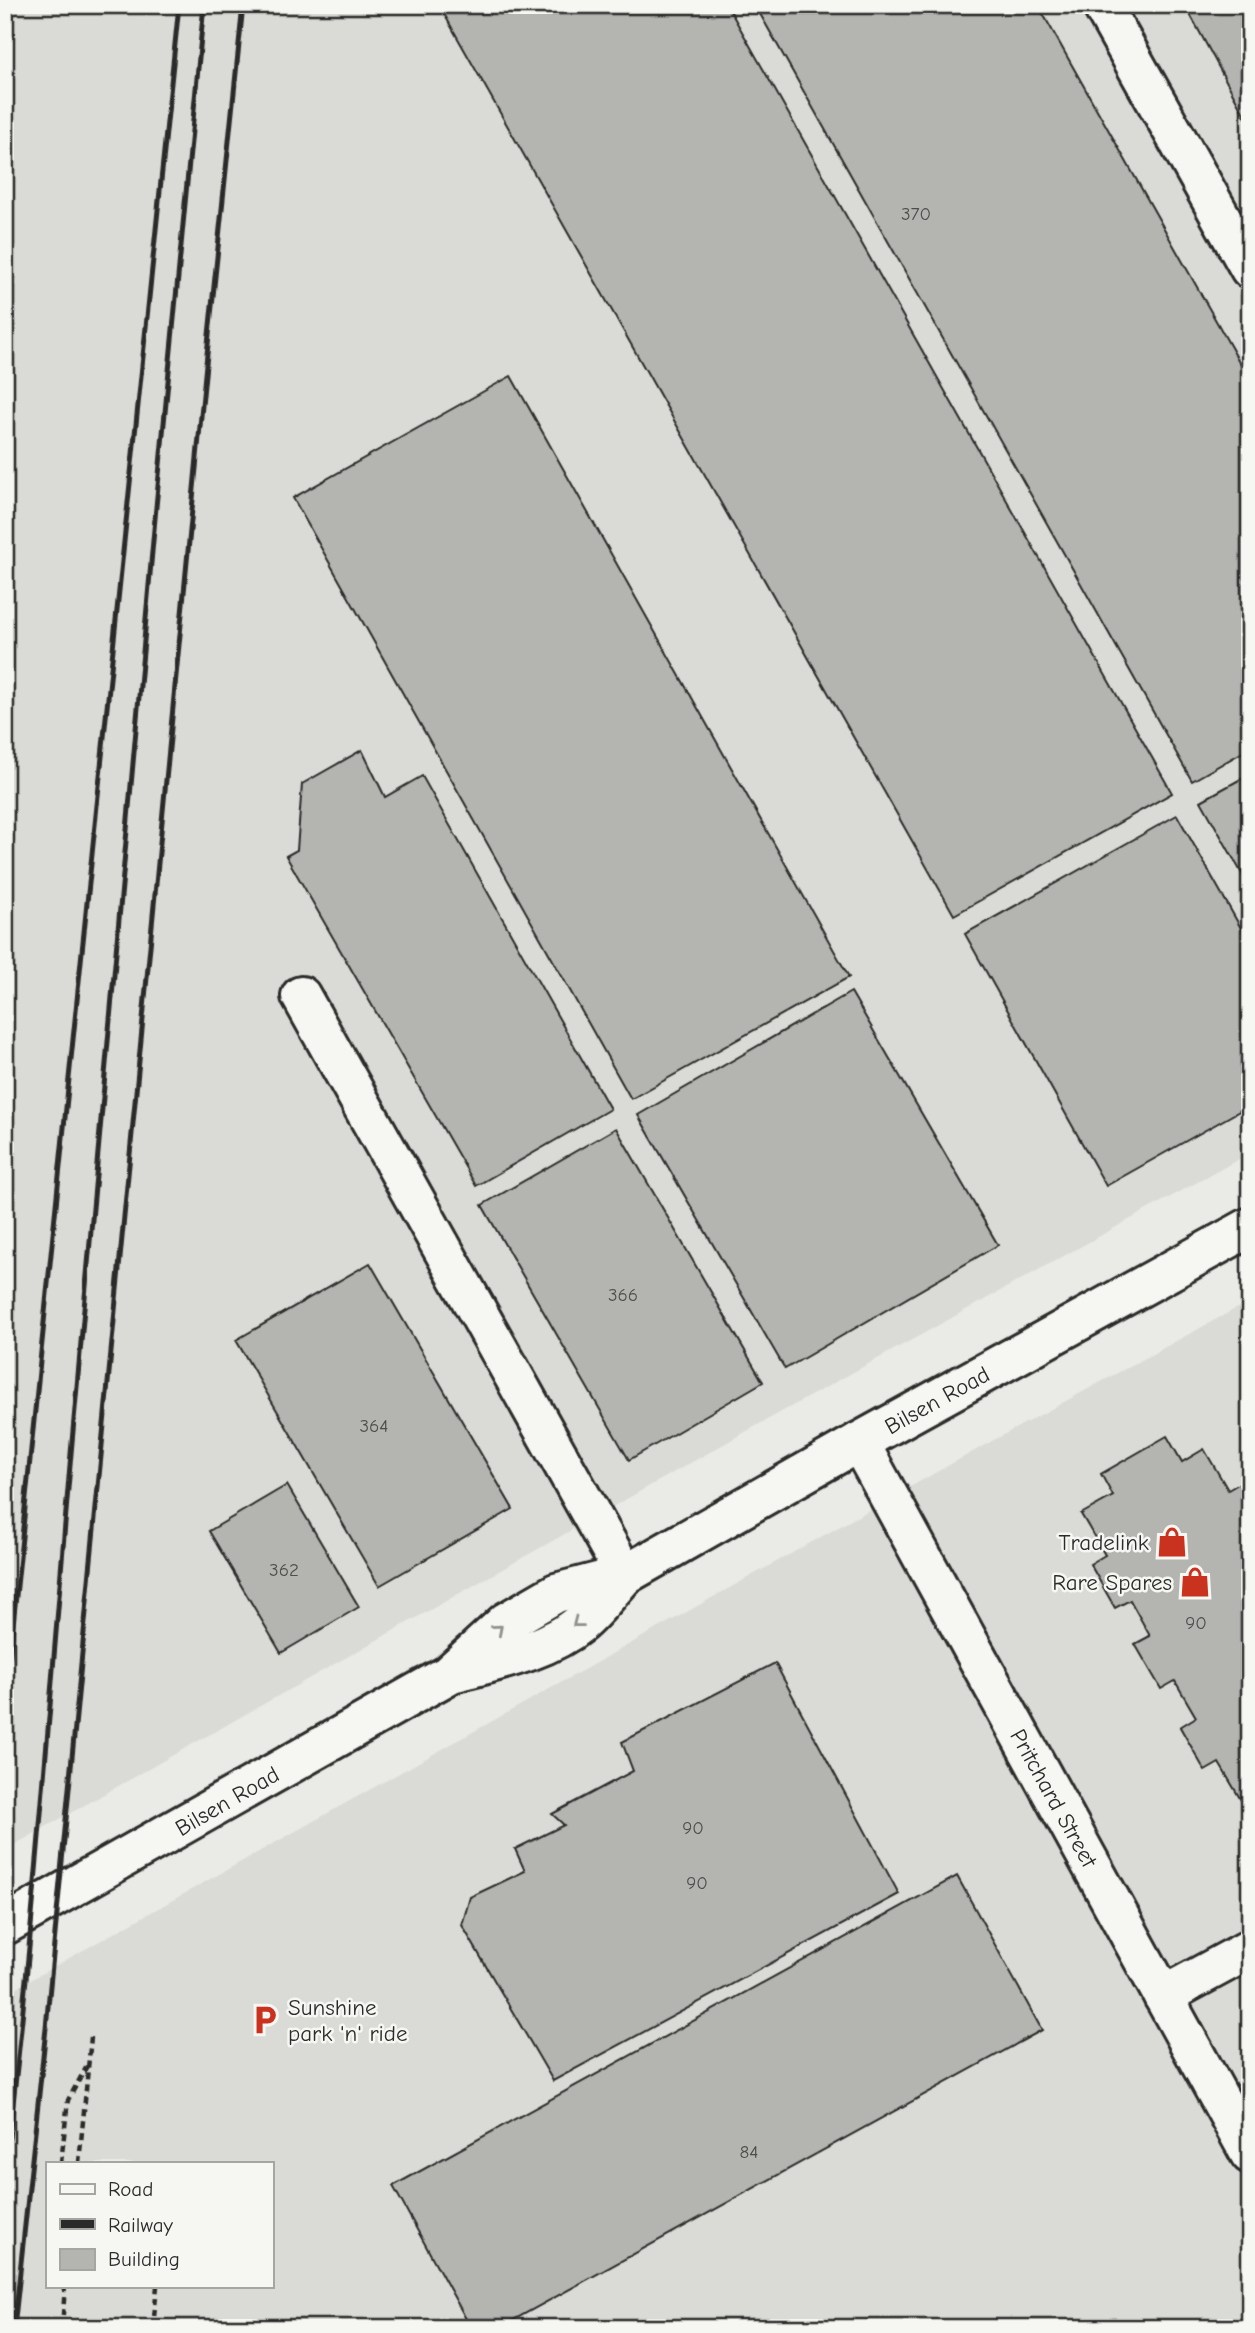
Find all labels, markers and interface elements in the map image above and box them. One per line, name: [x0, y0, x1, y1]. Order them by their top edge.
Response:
house number: 370: [901, 203, 931, 225]
house number: 366: [608, 1284, 638, 1306]
street label: Bilsen Road: [880, 1361, 994, 1440]
house number: 364: [359, 1415, 389, 1437]
shop icon: Tradelink: [1155, 1525, 1189, 1559]
place label: Tradelink: [1059, 1529, 1149, 1556]
house number: 362: [269, 1559, 299, 1581]
shop icon: Rare Spares: [1178, 1565, 1212, 1599]
place label: Rare Spares: [1052, 1569, 1172, 1596]
house number: 90: [1185, 1612, 1207, 1634]
one-way arrow: [573, 1615, 585, 1628]
one-way arrow: [490, 1625, 503, 1637]
street label: Pritchard Street: [1004, 1724, 1103, 1874]
street label: Bilsen Road: [170, 1761, 284, 1842]
house number: 90: [682, 1817, 704, 1839]
house number: 90: [686, 1872, 708, 1894]
place label: Sunshine park 'n' ride: [288, 1994, 408, 2047]
parking icon: Sunshine park 'n' ride: [248, 2003, 282, 2037]
house number: 84: [740, 2141, 758, 2163]
legend: [46, 2162, 273, 2288]
text: Road: [108, 2177, 153, 2201]
text: Railway: [108, 2213, 173, 2237]
text: Building: [108, 2247, 180, 2271]

